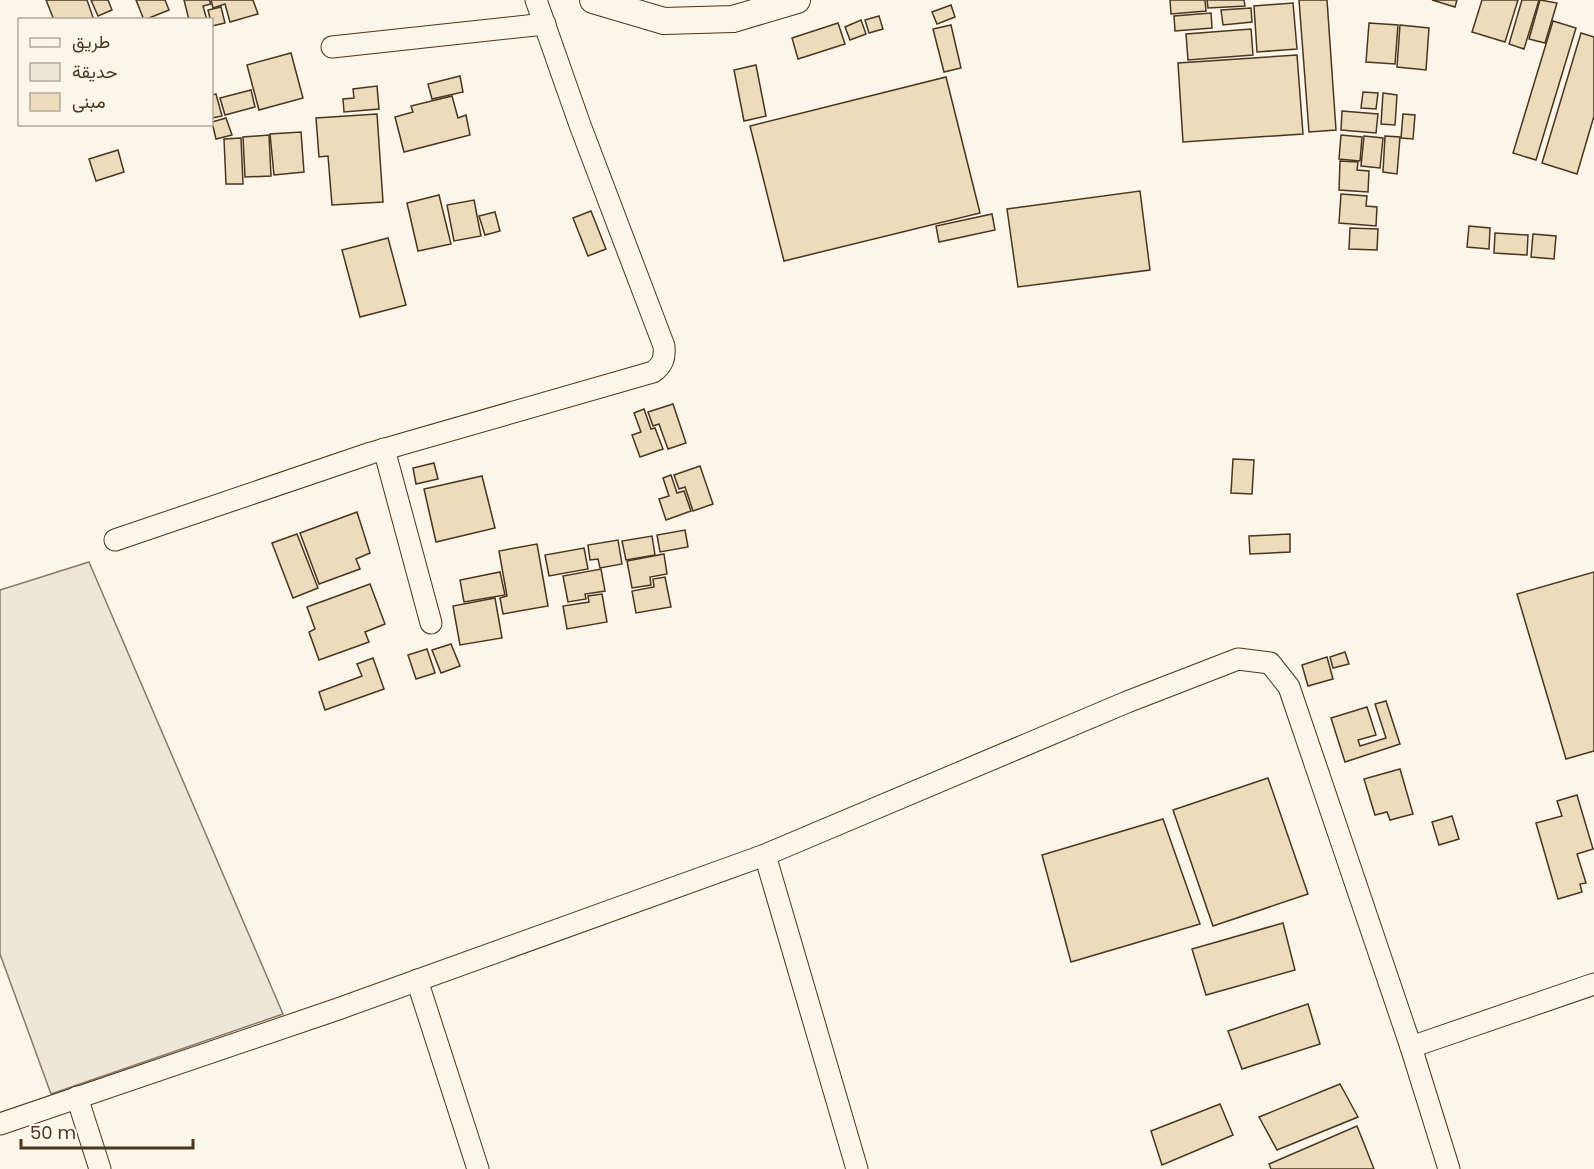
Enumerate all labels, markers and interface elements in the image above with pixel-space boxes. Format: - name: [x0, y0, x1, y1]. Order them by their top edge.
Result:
- legend: [18, 18, 213, 126]
- text: طريق: [72, 29, 110, 54]
- text: حديقة: [72, 59, 118, 84]
- text: مبنى: [72, 89, 106, 114]
- scale bar: [21, 1112, 194, 1150]
- text: 50 m: [30, 1120, 76, 1145]

